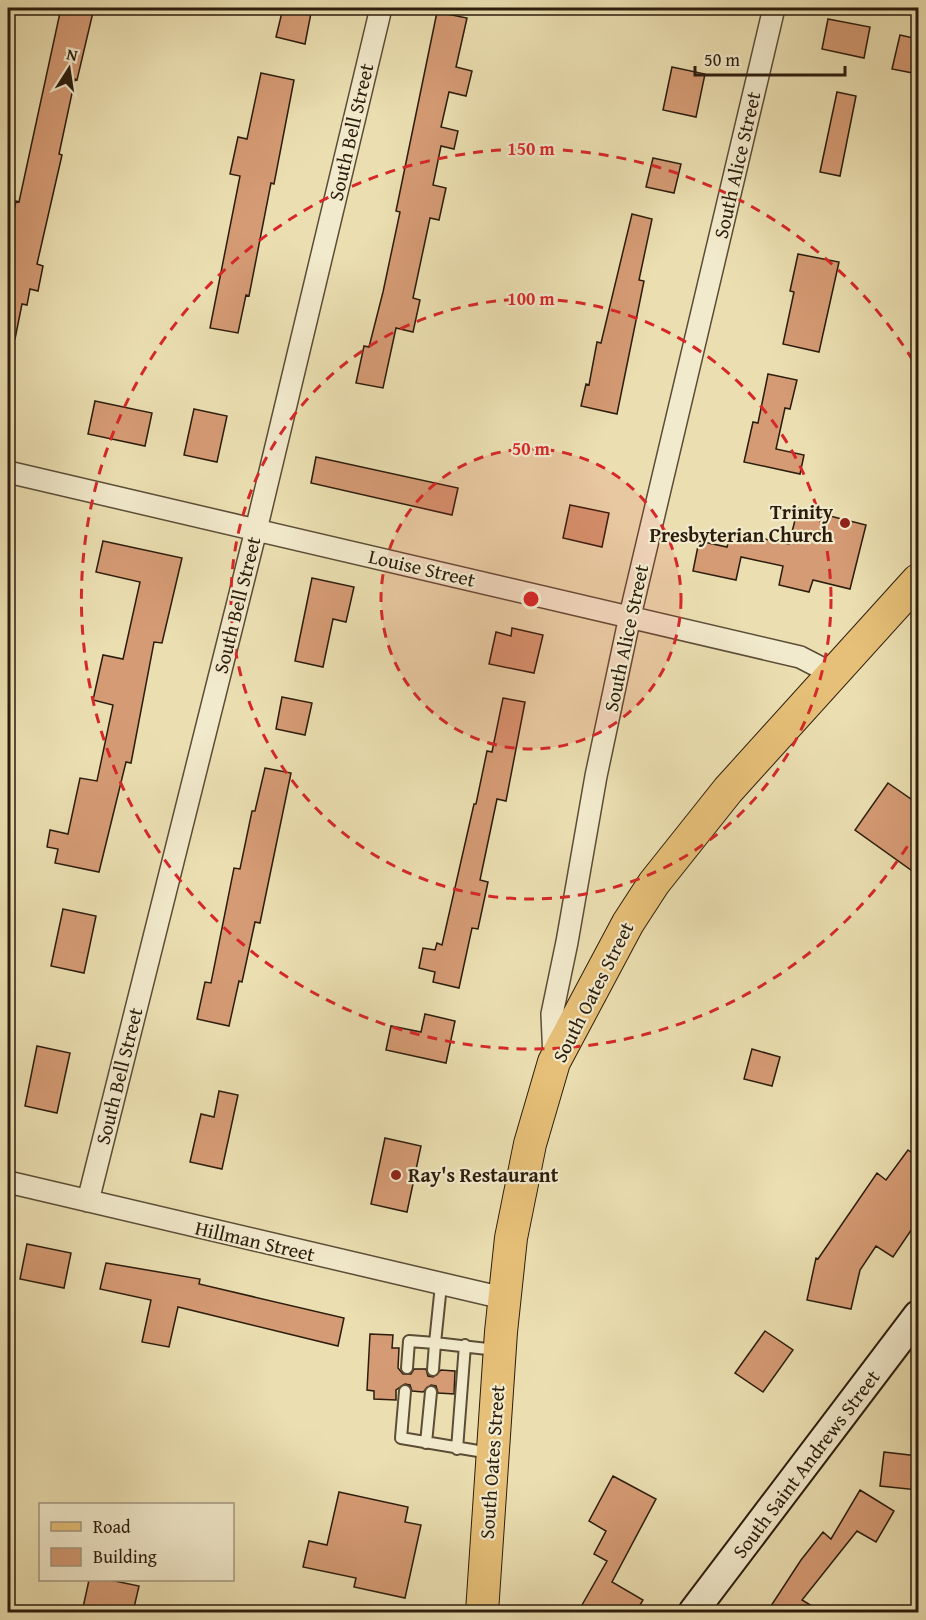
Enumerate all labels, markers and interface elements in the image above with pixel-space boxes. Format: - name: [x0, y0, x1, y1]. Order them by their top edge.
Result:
- north arrow: [39, 39, 99, 99]
- scale bar: [695, 39, 845, 77]
- text: N: [64, 41, 80, 67]
- text: 50 m: [704, 46, 740, 73]
- street label: South Bell Street: [321, 60, 380, 204]
- street label: South Alice Street: [706, 88, 768, 241]
- text: 150 m: [507, 135, 555, 162]
- text: 100 m: [507, 285, 555, 312]
- text: 50 m: [512, 435, 551, 462]
- place label: Trinity Presbyterian Church: [649, 497, 834, 549]
- marker: Trinity Presbyterian Church: [838, 516, 852, 530]
- street label: South Bell Street: [205, 533, 268, 677]
- street label: Louise Street: [366, 541, 478, 594]
- street label: South Alice Street: [596, 561, 655, 714]
- centre of rings: [521, 589, 541, 609]
- street label: South Oates Street: [545, 916, 641, 1067]
- street label: South Bell Street: [87, 1004, 150, 1148]
- place label: Ray's Restaurant: [408, 1160, 559, 1189]
- marker: Ray's Restaurant: [389, 1168, 403, 1182]
- street label: Hillman Street: [192, 1213, 318, 1268]
- street label: South Saint Andrews Street: [725, 1363, 886, 1564]
- street label: South Oates Street: [472, 1384, 511, 1540]
- legend: [39, 1503, 234, 1581]
- text: Road: [93, 1513, 131, 1540]
- text: Building: [93, 1543, 157, 1570]

